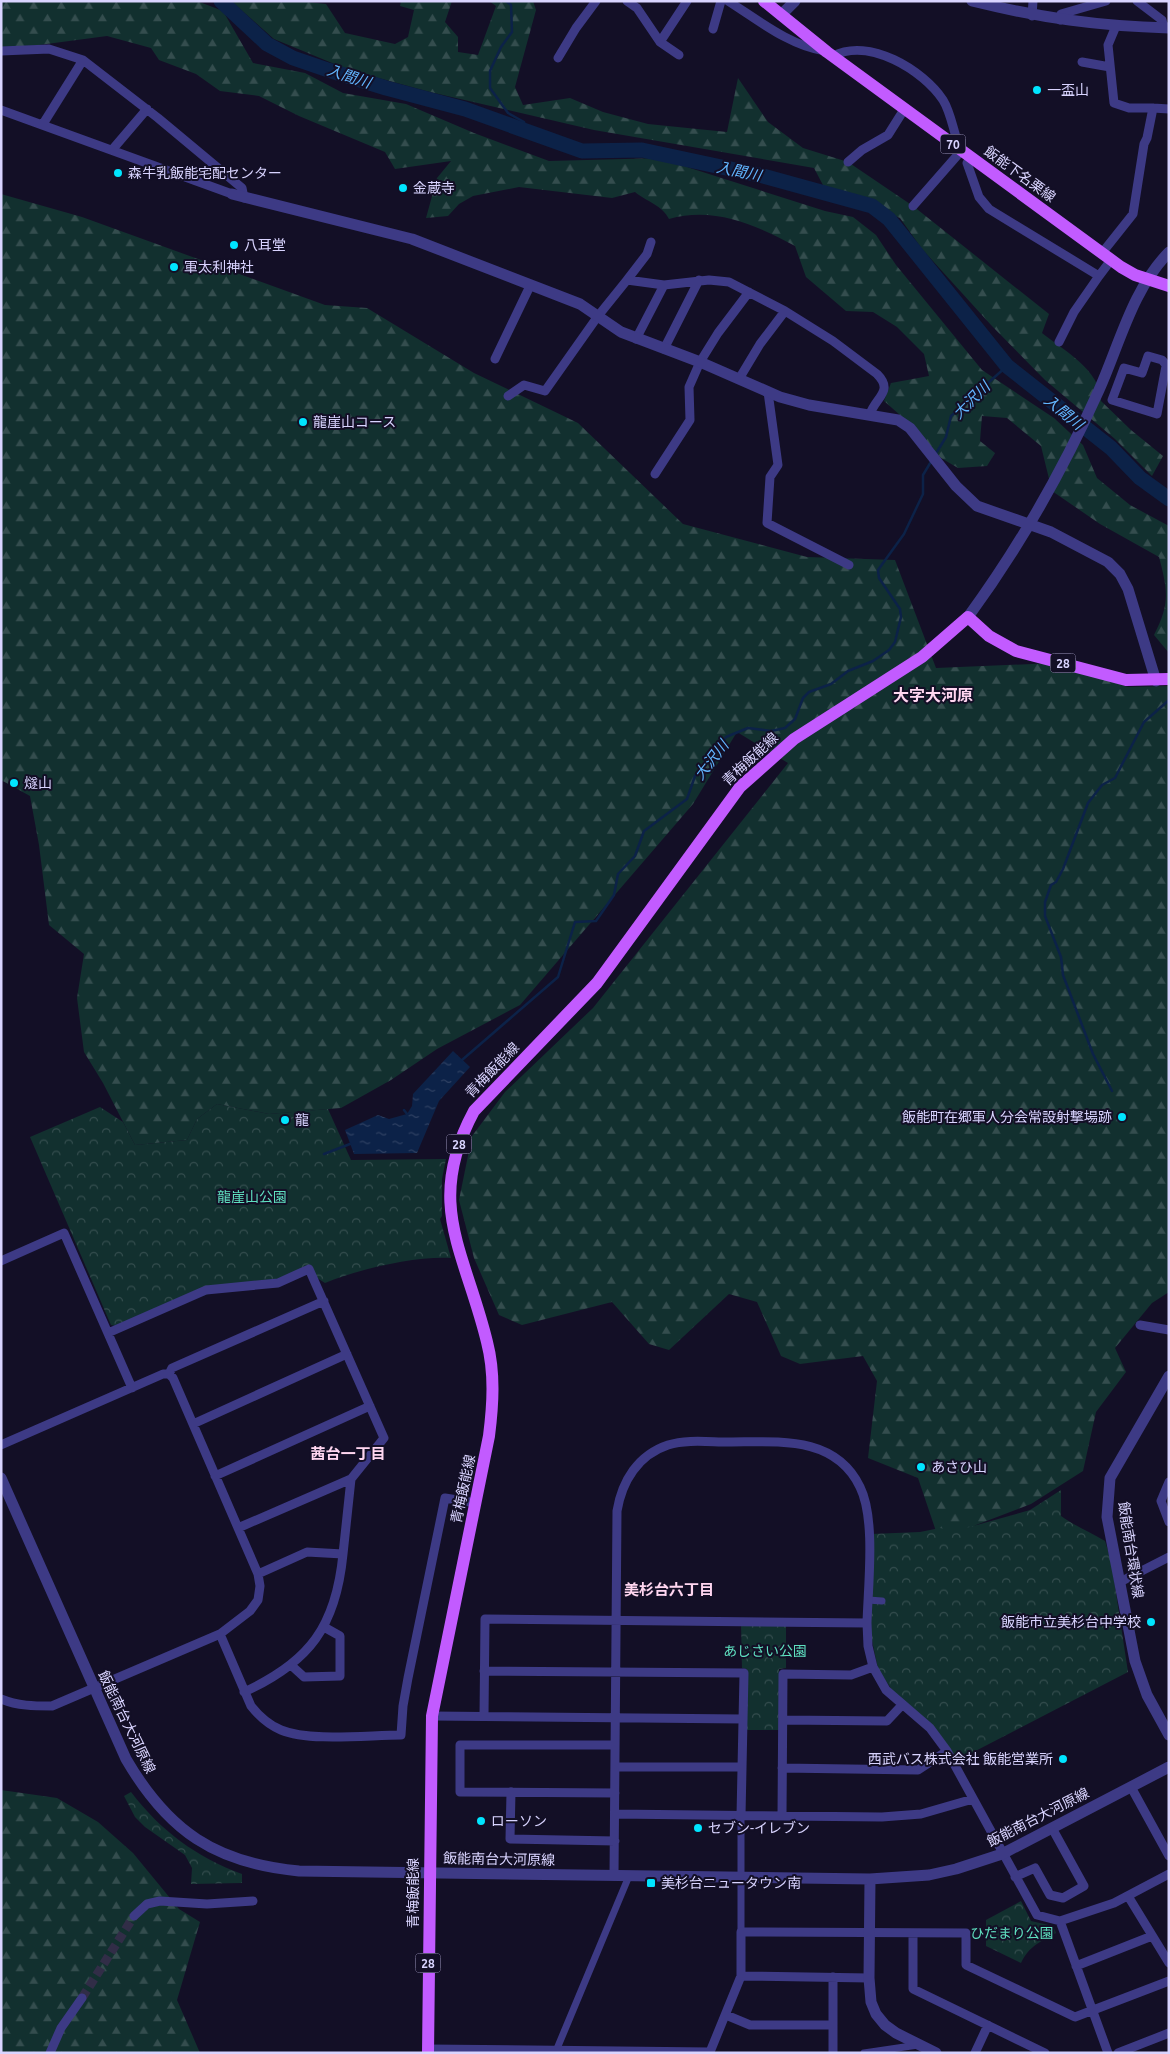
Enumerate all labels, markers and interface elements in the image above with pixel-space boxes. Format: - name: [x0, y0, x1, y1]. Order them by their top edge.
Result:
- water label: 入間川: [325, 61, 375, 92]
- place label: 一盃山: [1047, 82, 1089, 98]
- marker: 一盃山: [1031, 84, 1043, 96]
- road number: 70: [940, 134, 966, 154]
- street label: 飯能下名栗線: [981, 143, 1059, 205]
- water label: 入間川: [715, 158, 765, 184]
- place label: 森牛乳飯能宅配センター: [128, 165, 282, 181]
- marker: 森牛乳飯能宅配センター: [112, 167, 124, 179]
- place label: 金蔵寺: [413, 180, 455, 196]
- marker: 金蔵寺: [397, 182, 409, 194]
- place label: 八耳堂: [244, 237, 286, 253]
- marker: 八耳堂: [228, 239, 240, 251]
- place label: 軍太利神社: [184, 259, 254, 275]
- marker: 軍太利神社: [168, 261, 180, 273]
- water label: 大沢川: [949, 377, 994, 422]
- water label: 入間川: [1041, 391, 1088, 434]
- place label: 龍崖山コース: [313, 414, 396, 430]
- marker: 龍崖山コース: [297, 416, 309, 428]
- road number: 28: [1050, 654, 1076, 672]
- district label: 大字大河原: [893, 686, 973, 704]
- street label: 青梅飯能線: [719, 729, 781, 789]
- water label: 大沢川: [690, 735, 733, 783]
- place label: 燧山: [24, 775, 52, 791]
- marker: 燧山: [8, 777, 20, 789]
- street label: 青梅飯能線: [462, 1039, 522, 1101]
- place label: 飯能町在郷軍人分会常設射撃場跡: [902, 1109, 1112, 1125]
- marker: 飯能町在郷軍人分会常設射撃場跡: [1116, 1111, 1128, 1123]
- place label: 龍: [295, 1112, 309, 1128]
- marker: 龍: [279, 1114, 291, 1126]
- road number: 28: [446, 1134, 472, 1154]
- park label: 龍崖山公園: [217, 1189, 287, 1205]
- district label: 茜台一丁目: [310, 1445, 386, 1462]
- street label: 青梅飯能線: [448, 1453, 478, 1525]
- place label: あさひ山: [931, 1459, 987, 1475]
- marker: あさひ山: [915, 1461, 927, 1473]
- street label: 飯能南台環状線: [1115, 1500, 1147, 1600]
- district label: 美杉台六丁目: [624, 1581, 714, 1598]
- place label: 飯能市立美杉台中学校: [1001, 1614, 1141, 1630]
- marker: 飯能市立美杉台中学校: [1145, 1616, 1157, 1628]
- park label: あじさい公園: [723, 1643, 807, 1659]
- street label: 飯能南台大河原線: [95, 1668, 159, 1776]
- place label: 西武バス株式会社 飯能営業所: [868, 1751, 1053, 1767]
- marker: 西武バス株式会社 飯能営業所: [1057, 1753, 1069, 1765]
- street label: 飯能南台大河原線: [984, 1784, 1092, 1850]
- place label: ローソン: [491, 1813, 547, 1829]
- marker: ローソン: [475, 1815, 487, 1827]
- place label: セブン-イレブン: [708, 1820, 810, 1836]
- marker: セブン-イレブン: [692, 1822, 704, 1834]
- street label: 飯能南台大河原線: [443, 1850, 555, 1868]
- street label: 青梅飯能線: [405, 1858, 421, 1928]
- place label: 美杉台ニュータウン南: [661, 1875, 801, 1891]
- marker: 美杉台ニュータウン南: [645, 1877, 657, 1889]
- park label: ひだまり公園: [970, 1925, 1054, 1941]
- road number: 28: [416, 1954, 440, 1972]

